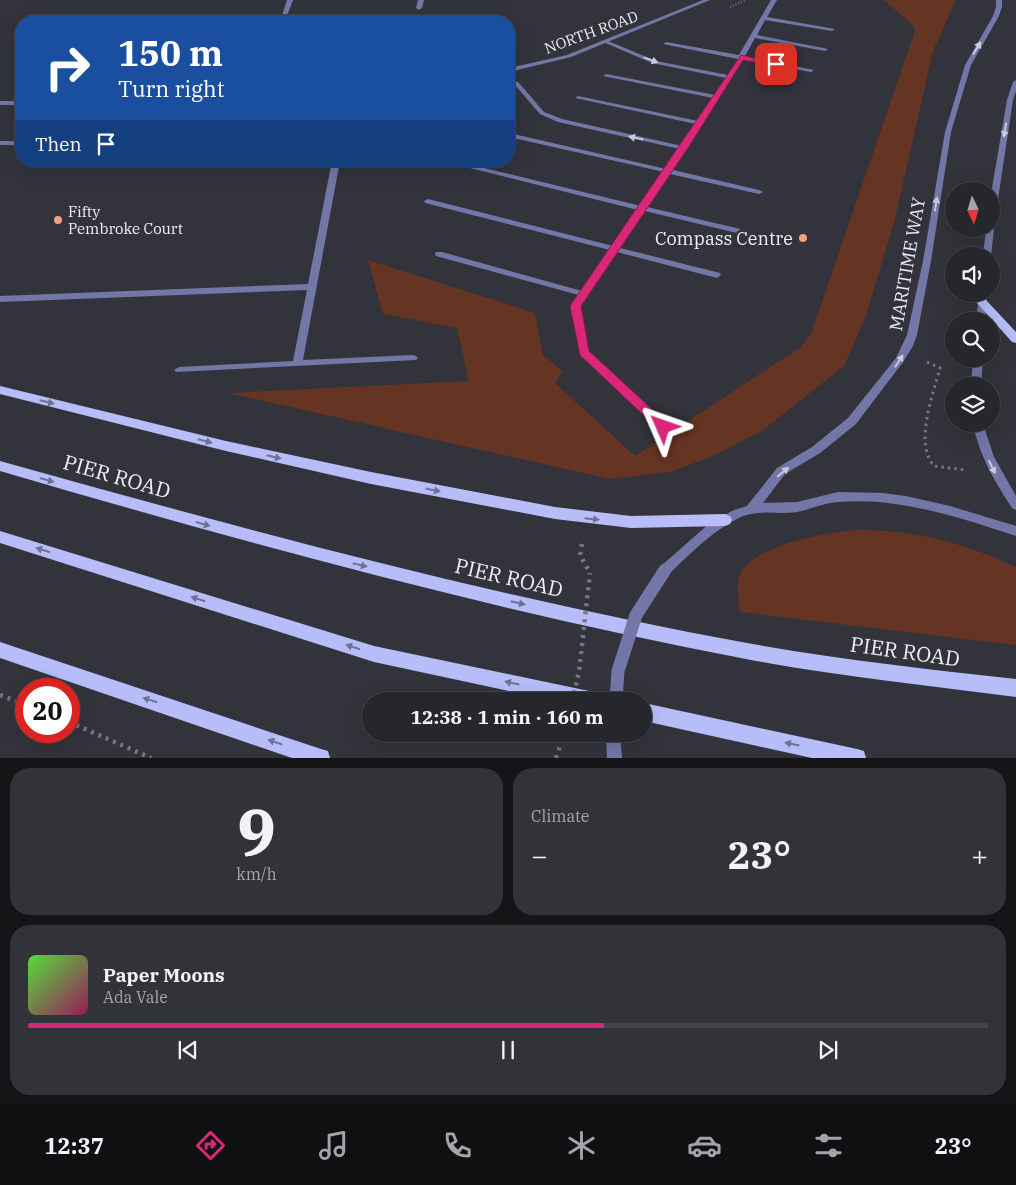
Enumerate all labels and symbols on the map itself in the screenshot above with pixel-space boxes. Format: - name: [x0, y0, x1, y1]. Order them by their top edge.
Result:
- street label: NORTH ROAD: [542, 6, 640, 58]
- one-way arrow: [973, 42, 982, 55]
- pin: [755, 43, 797, 85]
- one-way arrow: [644, 57, 659, 65]
- one-way arrow: [1000, 122, 1008, 138]
- one-way arrow: [628, 133, 644, 141]
- north arrow: [945, 182, 1000, 238]
- street label: MARITIME WAY: [884, 195, 930, 333]
- one-way arrow: [932, 196, 940, 212]
- place label: Fifty Pembroke Court: [68, 202, 183, 238]
- marker: Fifty Pembroke Court: [52, 214, 64, 226]
- place label: Compass Centre: [655, 227, 793, 250]
- marker: Compass Centre: [797, 232, 809, 244]
- one-way arrow: [894, 354, 904, 368]
- one-way arrow: [40, 398, 55, 406]
- position arrow: [636, 400, 688, 452]
- one-way arrow: [198, 437, 213, 445]
- street label: PIER ROAD: [60, 447, 174, 505]
- one-way arrow: [266, 453, 281, 461]
- one-way arrow: [987, 459, 996, 474]
- one-way arrow: [776, 466, 789, 477]
- one-way arrow: [39, 476, 54, 484]
- one-way arrow: [425, 486, 440, 494]
- one-way arrow: [585, 515, 601, 523]
- one-way arrow: [196, 520, 211, 528]
- one-way arrow: [36, 546, 51, 554]
- street label: PIER ROAD: [452, 551, 566, 603]
- one-way arrow: [353, 561, 368, 569]
- one-way arrow: [191, 594, 206, 602]
- one-way arrow: [511, 599, 526, 607]
- street label: PIER ROAD: [848, 629, 962, 673]
- one-way arrow: [346, 643, 361, 651]
- speed limit sign: 20: [15, 678, 80, 743]
- one-way arrow: [503, 679, 519, 687]
- one-way arrow: [142, 696, 157, 704]
- one-way arrow: [267, 738, 282, 746]
- one-way arrow: [784, 740, 800, 748]

